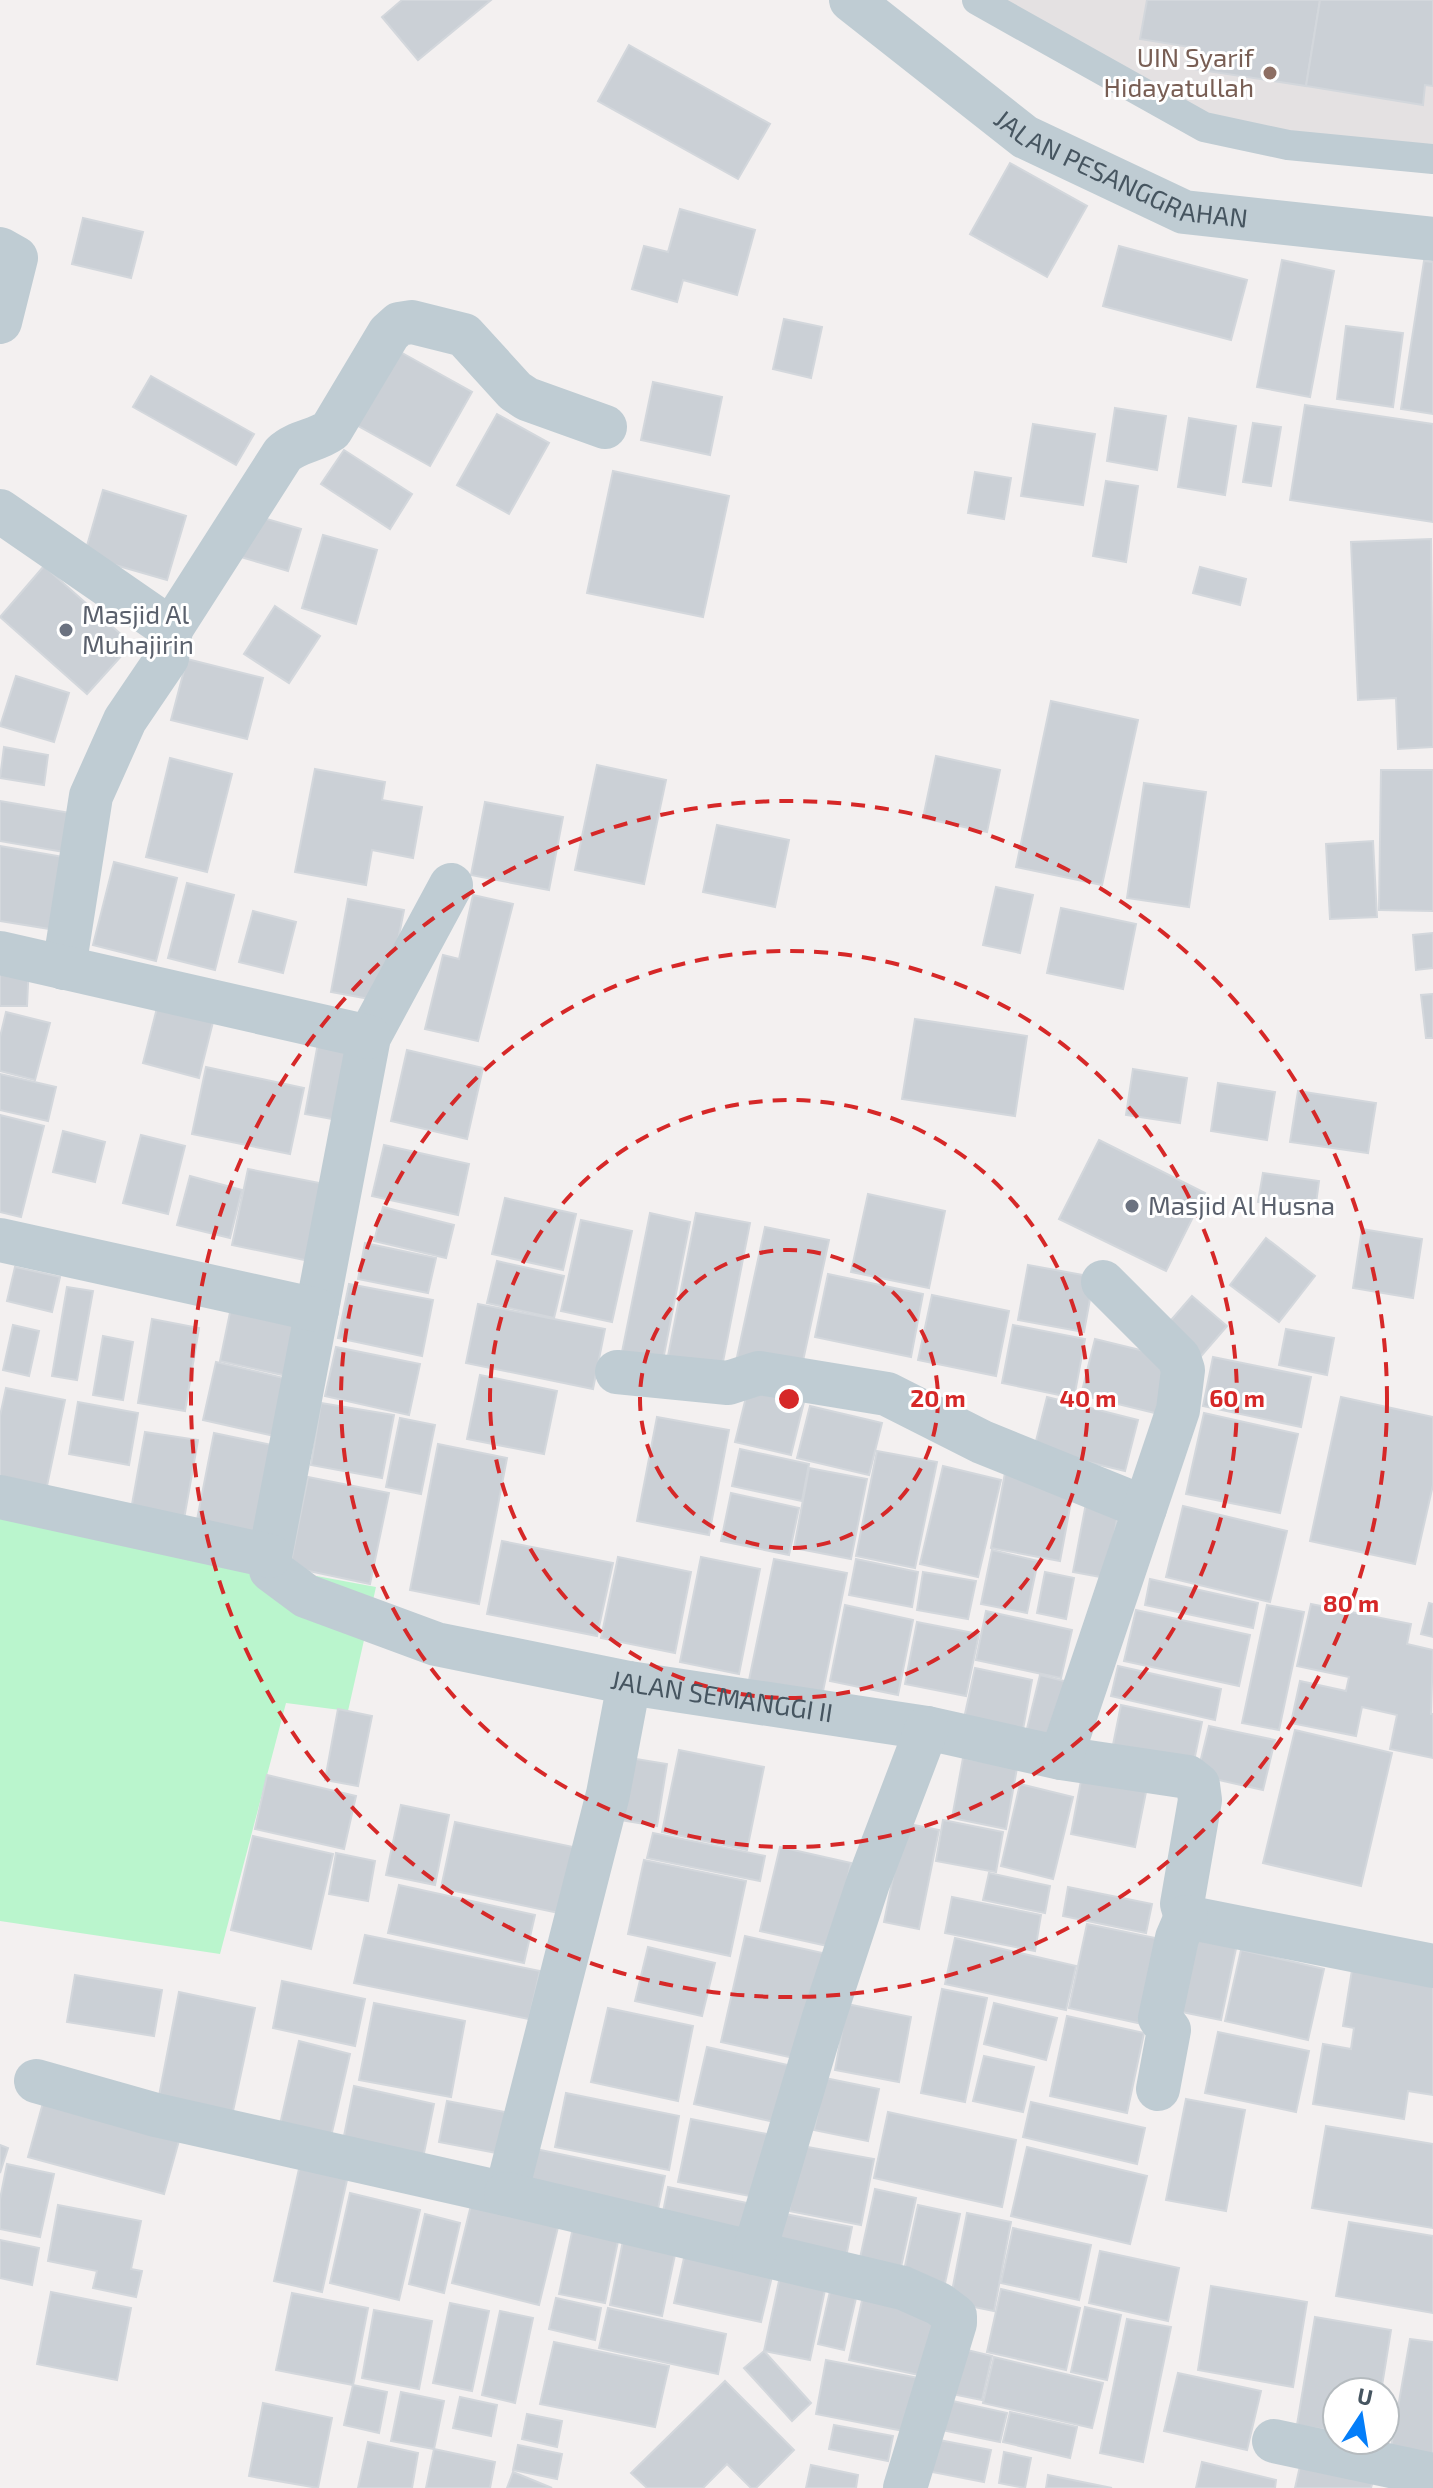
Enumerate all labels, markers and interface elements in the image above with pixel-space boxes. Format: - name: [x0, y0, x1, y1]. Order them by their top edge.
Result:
- place label: UIN Syarif Hidayatullah: [1104, 41, 1255, 102]
- marker: UIN Syarif Hidayatullah: [1261, 64, 1279, 82]
- street label: JALAN PESANGGRAHAN: [989, 102, 1250, 233]
- place label: Masjid Al Muhajirin: [82, 598, 194, 659]
- marker: Masjid Al Muhajirin: [57, 621, 75, 639]
- place label: Masjid Al Husna: [1148, 1189, 1335, 1220]
- marker: Masjid Al Husna: [1123, 1197, 1141, 1215]
- text: 20 m: [910, 1383, 966, 1412]
- text: 40 m: [1060, 1383, 1116, 1412]
- text: 60 m: [1209, 1383, 1265, 1412]
- centre of rings: [775, 1385, 803, 1413]
- text: 80 m: [1323, 1588, 1379, 1617]
- street label: JALAN SEMANGGI II: [608, 1663, 835, 1728]
- north arrow: [1321, 2376, 1401, 2456]
- text: U: [1355, 2381, 1375, 2410]

